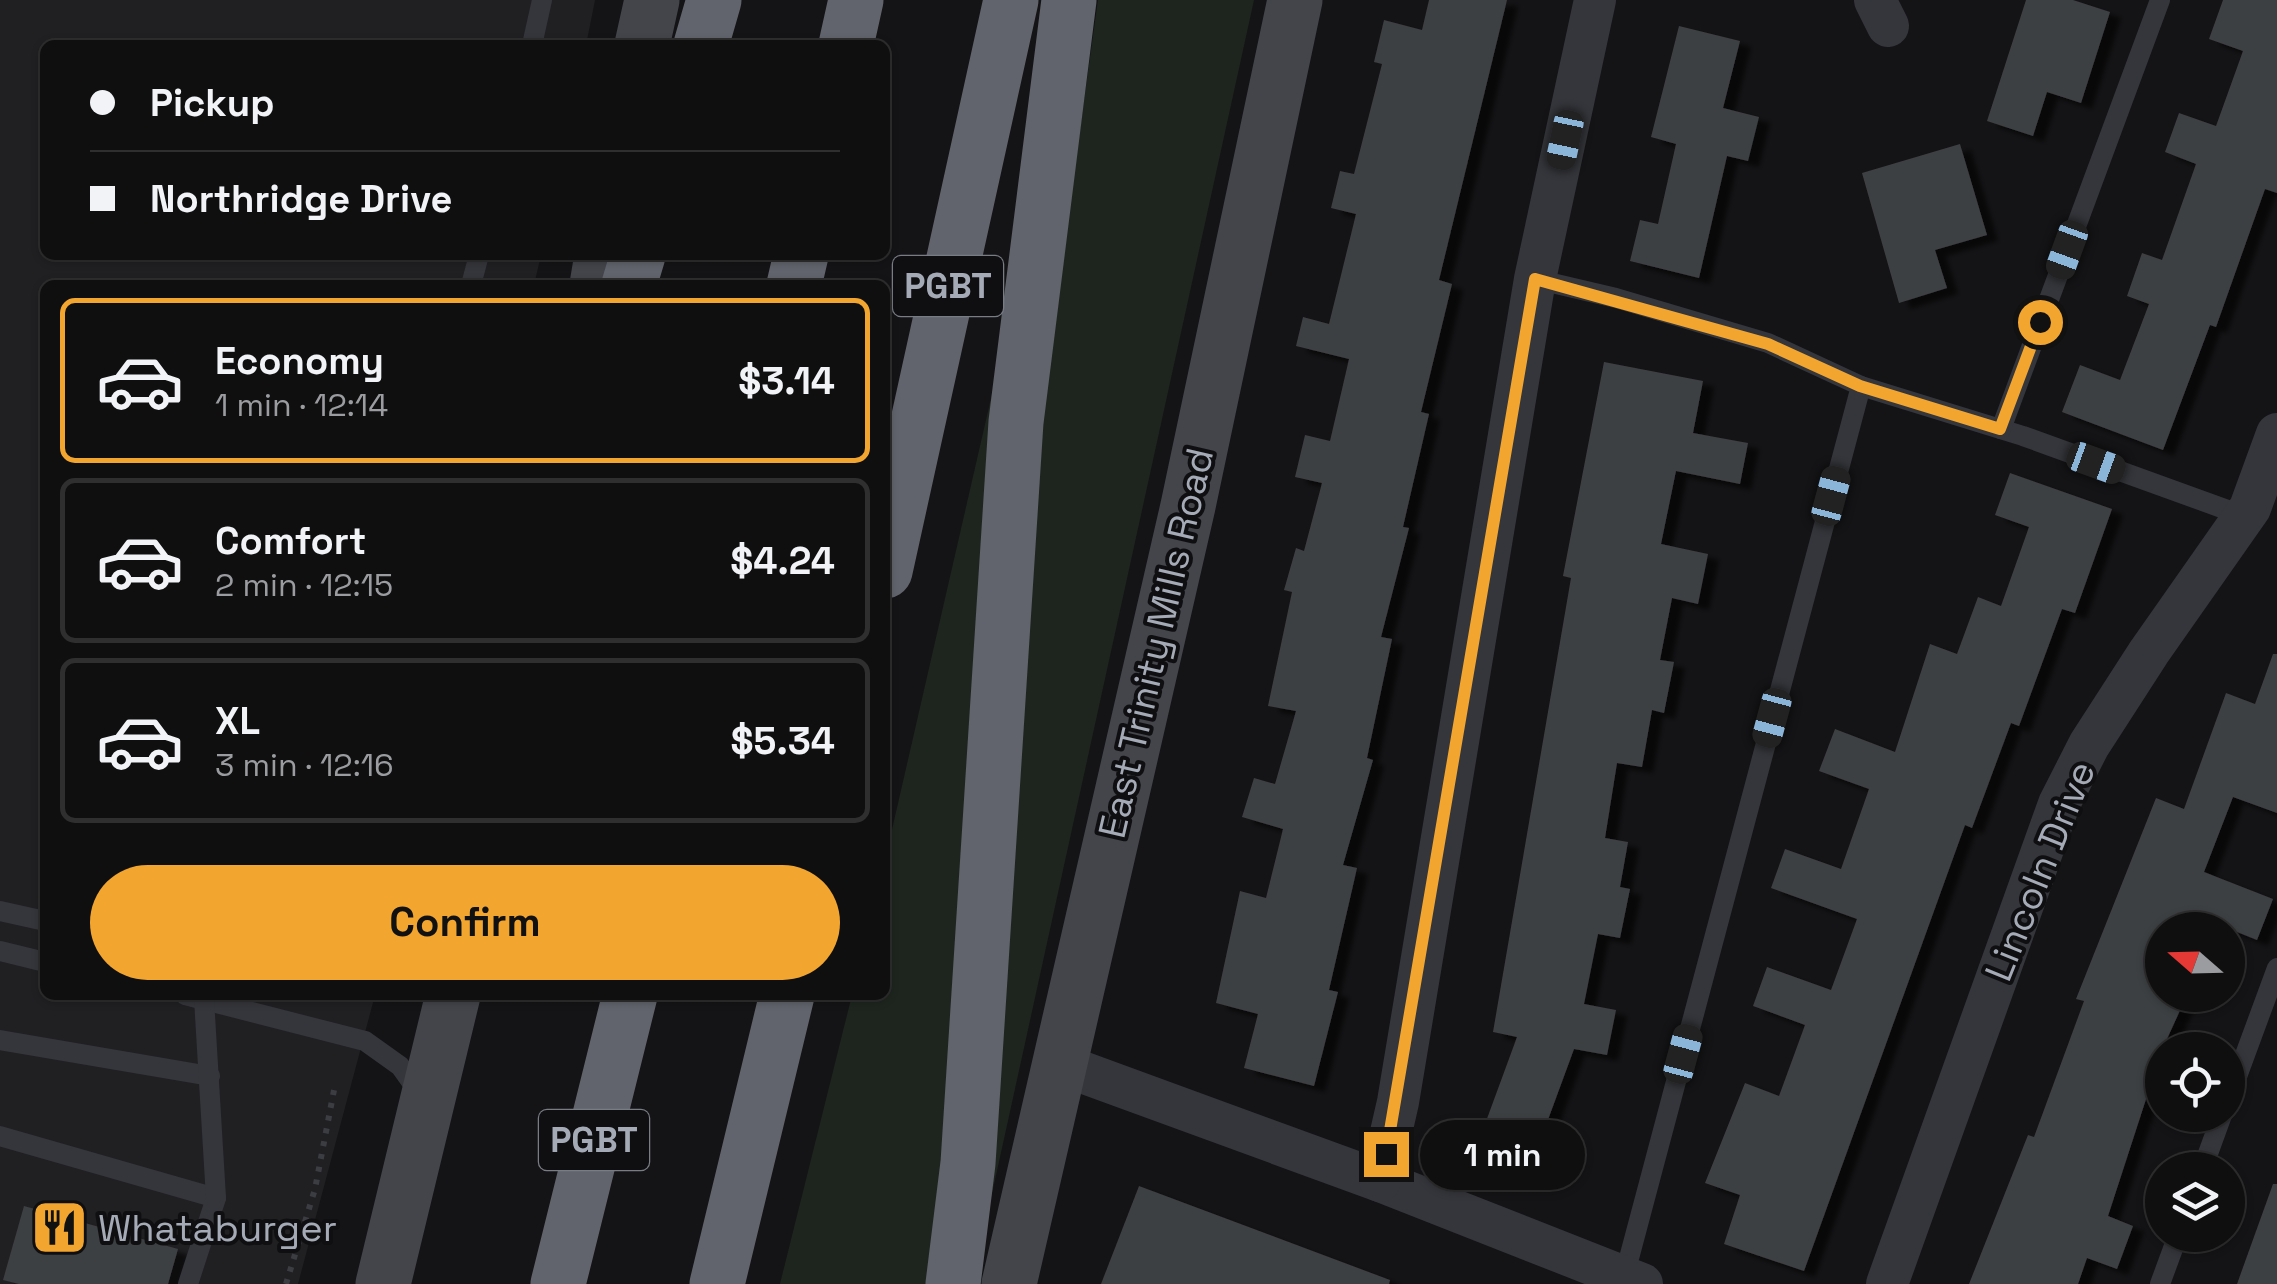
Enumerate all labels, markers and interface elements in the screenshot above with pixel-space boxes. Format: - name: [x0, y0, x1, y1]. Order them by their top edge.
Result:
- text: Pickup: [150, 79, 274, 127]
- car: [1544, 108, 1586, 172]
- text: Northridge Drive: [150, 175, 452, 223]
- car: [2043, 217, 2091, 283]
- road number: PGBT: [893, 256, 1003, 316]
- route start: [2018, 300, 2063, 345]
- icon: car: [95, 336, 185, 426]
- text: Economy: [215, 337, 384, 385]
- text: $3.14: [738, 357, 835, 405]
- text: 1 min · 12:14: [215, 385, 388, 425]
- car: [2063, 439, 2129, 487]
- street label: East Trinity Mills Road: [1088, 443, 1224, 843]
- car: [1809, 463, 1853, 529]
- icon: car: [95, 516, 185, 606]
- text: Comfort: [215, 517, 366, 565]
- text: $4.24: [730, 537, 835, 585]
- text: 2 min · 12:15: [215, 565, 393, 605]
- car: [1750, 685, 1794, 751]
- icon: car: [95, 696, 185, 786]
- text: XL: [215, 697, 260, 745]
- text: $5.34: [731, 717, 835, 765]
- text: 3 min · 12:16: [215, 745, 394, 785]
- street label: Lincoln Drive: [1974, 754, 2106, 988]
- button: Confirm: [90, 865, 840, 980]
- north arrow: [2145, 912, 2245, 1012]
- map controls: [2145, 912, 2245, 1252]
- car: [1661, 1021, 1705, 1087]
- button: locate: [2145, 1032, 2245, 1132]
- road number: PGBT: [539, 1110, 649, 1170]
- callout: 1 min: [1421, 1119, 1586, 1189]
- route end: [1364, 1132, 1409, 1177]
- text: 1 min: [1463, 1135, 1542, 1175]
- button: layers: [2145, 1152, 2245, 1252]
- restaurant icon: Whataburger: [29, 1198, 89, 1258]
- place label: Whataburger: [98, 1204, 337, 1252]

